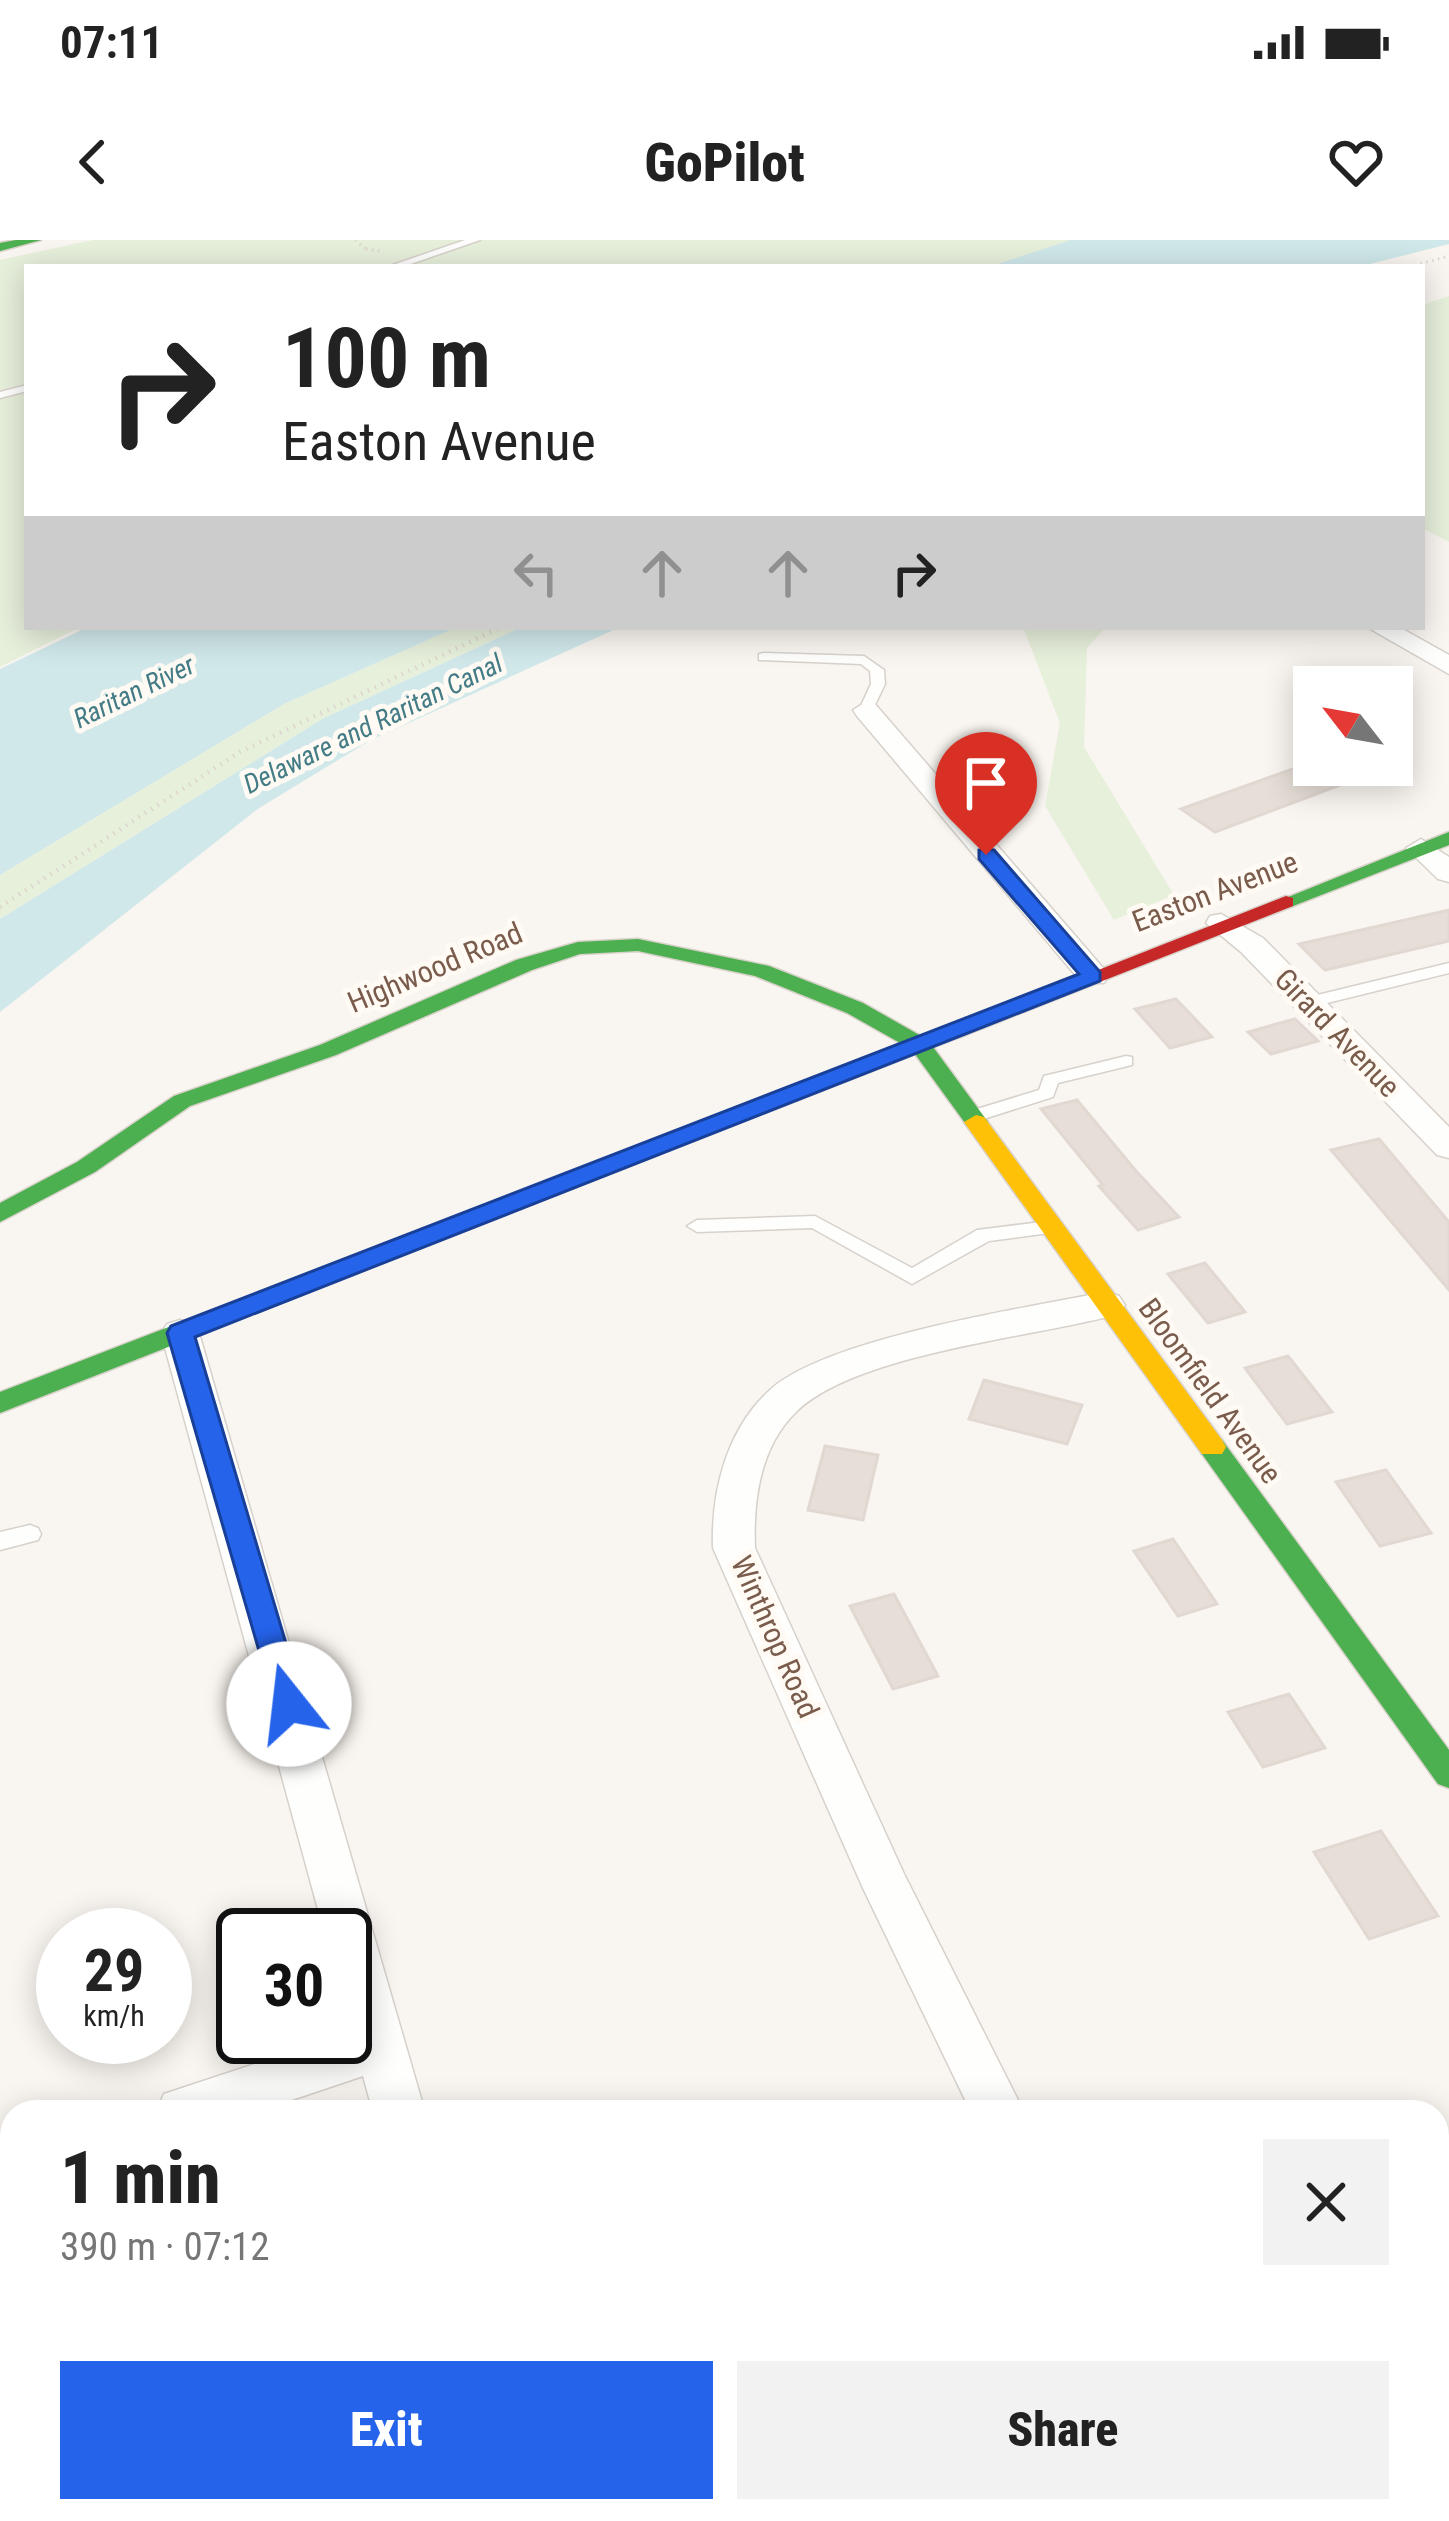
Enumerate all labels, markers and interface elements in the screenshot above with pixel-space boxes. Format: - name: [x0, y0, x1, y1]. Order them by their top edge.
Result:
- text: 07:11: [60, 16, 163, 69]
- icon: back: [60, 129, 126, 195]
- icon: heart: [1323, 129, 1389, 195]
- text: GoPilot: [644, 131, 805, 194]
- text: 100 m: [282, 309, 491, 408]
- icon: right: [84, 312, 240, 468]
- text: Easton Avenue: [282, 410, 596, 473]
- icon: left: [503, 540, 569, 606]
- icon: ahead: [629, 540, 695, 606]
- icon: ahead: [755, 540, 821, 606]
- icon: right: [881, 540, 947, 606]
- water label: Delaware and Raritan Canal: [238, 647, 509, 801]
- water label: Raritan River: [68, 649, 201, 735]
- north arrow: [1293, 666, 1413, 786]
- map controls: [1293, 666, 1413, 786]
- pin: [935, 732, 1037, 855]
- icon: arrive: [953, 750, 1019, 816]
- street label: Easton Avenue: [1127, 844, 1302, 939]
- street label: Highwood Road: [342, 915, 527, 1020]
- street label: Girard Avenue: [1268, 961, 1407, 1104]
- street label: Bloomfield Avenue: [1132, 1292, 1289, 1490]
- street label: Winthrop Road: [724, 1550, 827, 1723]
- position arrow: [226, 1641, 352, 1767]
- speed limit sign: 30: [216, 1908, 372, 2064]
- text: 29: [84, 1935, 144, 2006]
- text: km/h: [83, 1998, 145, 2033]
- text: 1 min: [60, 2136, 221, 2221]
- button: close: [1263, 2139, 1389, 2265]
- text: 390 m · 07:12: [60, 2224, 270, 2270]
- button: Exit: [60, 2361, 713, 2499]
- button: Share: [737, 2361, 1389, 2499]

